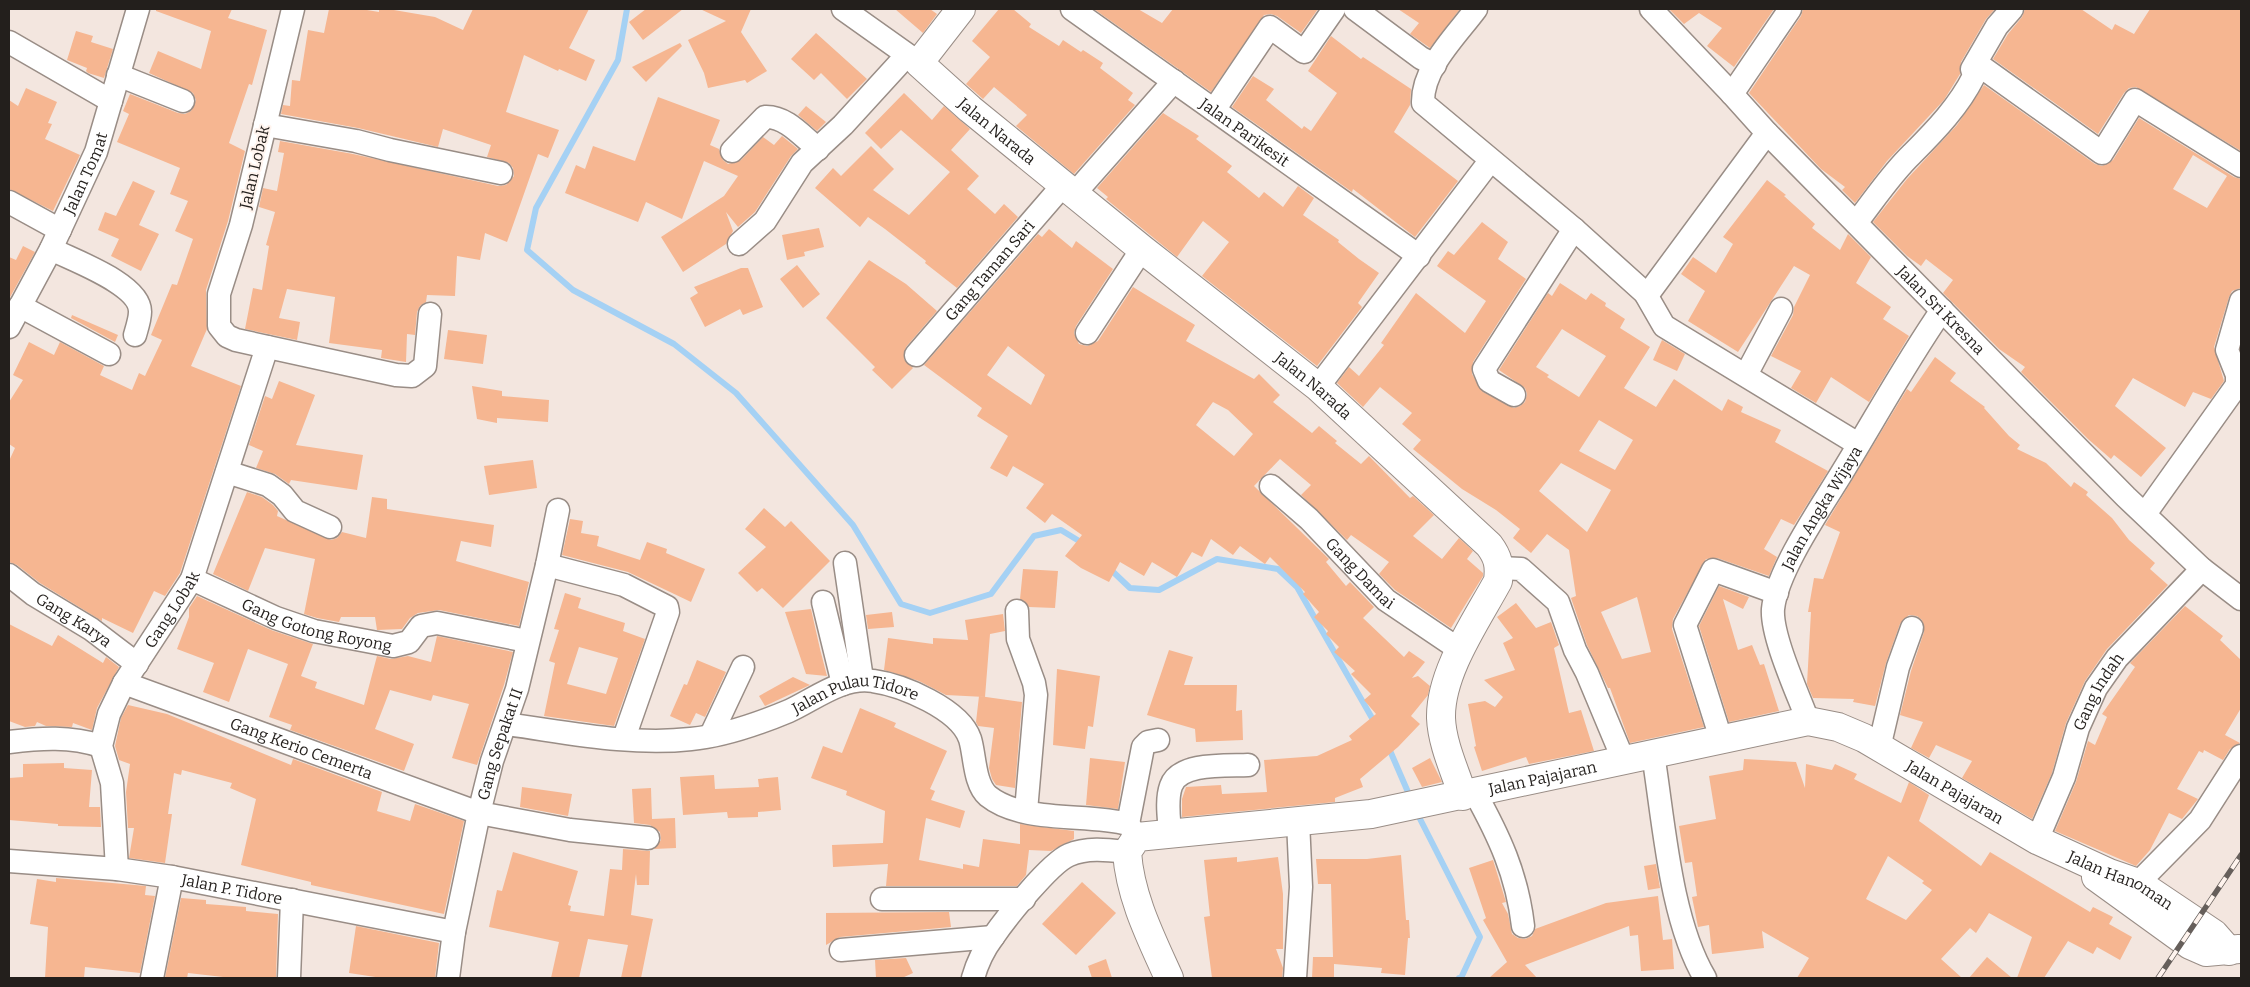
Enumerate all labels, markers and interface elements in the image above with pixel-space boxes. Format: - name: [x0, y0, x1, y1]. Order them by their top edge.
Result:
- street label: Jalan Narada: [953, 93, 1040, 169]
- street label: Jalan Parikesit: [1195, 93, 1293, 171]
- street label: Jalan Lobak: [235, 124, 273, 212]
- street label: Jalan Tomat: [59, 130, 111, 218]
- street label: Gang Taman Sari: [941, 216, 1039, 325]
- street label: Jalan Sri Kresna: [1892, 261, 1989, 359]
- street label: Jalan Narada: [1270, 347, 1356, 424]
- street label: Jalan Angka Wijaya: [1777, 442, 1866, 574]
- street label: Gang Damai: [1322, 534, 1398, 613]
- street label: Gang Lobak: [141, 569, 204, 652]
- street label: Gang Karya: [32, 589, 116, 652]
- street label: Gang Gotong Royong: [238, 594, 394, 656]
- street label: Gang Indah: [2069, 649, 2128, 734]
- street label: Jalan Pulau Tidore: [788, 671, 922, 718]
- street label: Gang Sepakat II: [474, 685, 527, 802]
- street label: Gang Kerio Cemerta: [227, 714, 375, 783]
- street label: Jalan Pajajaran: [1902, 756, 2007, 828]
- street label: Jalan Pajajaran: [1486, 757, 1598, 799]
- street label: Jalan Hanoman: [2064, 846, 2177, 914]
- street label: Jalan P. Tidore: [179, 870, 284, 908]

